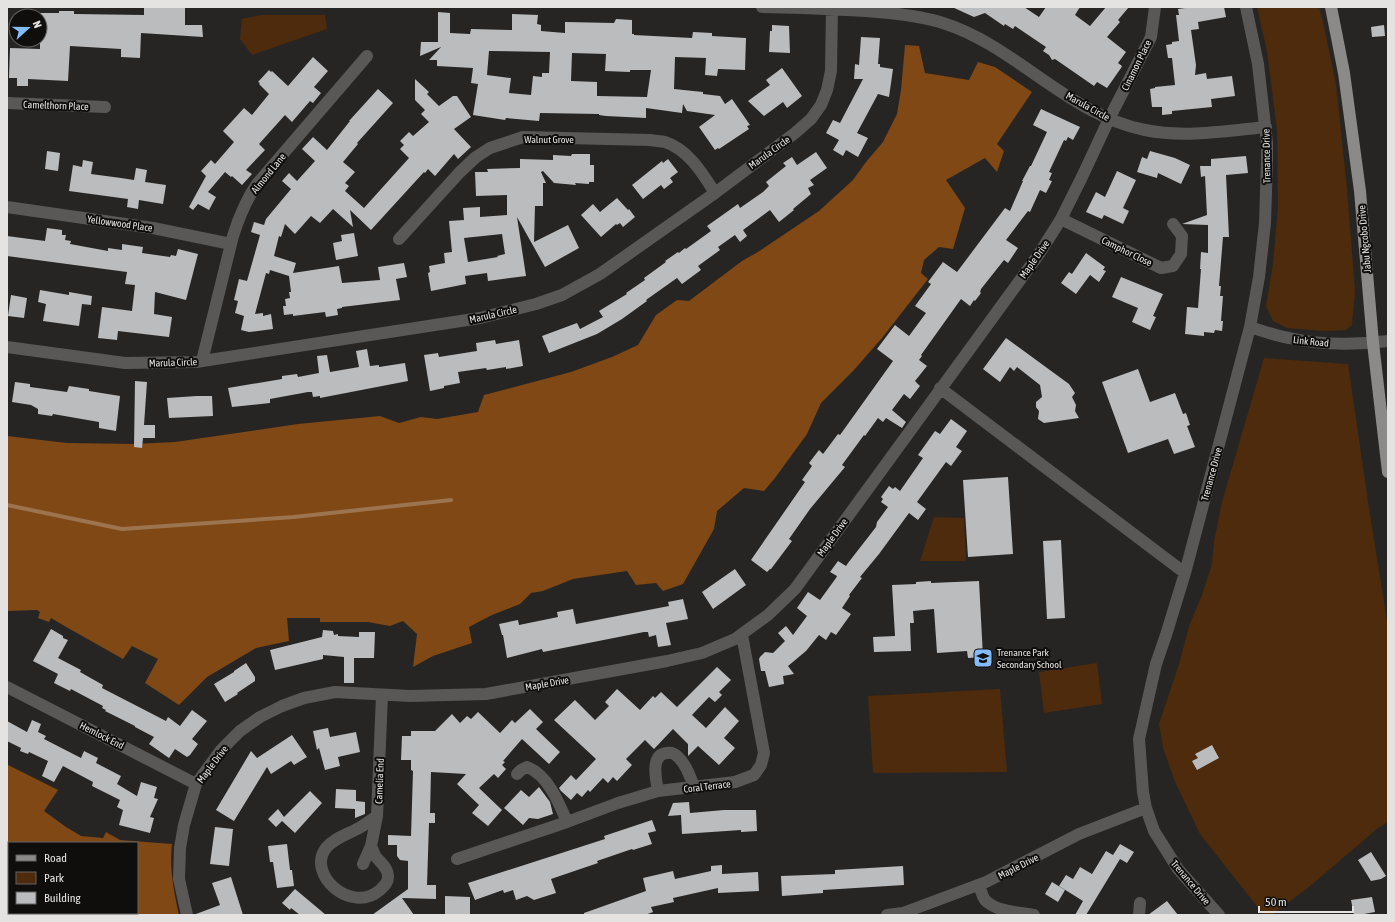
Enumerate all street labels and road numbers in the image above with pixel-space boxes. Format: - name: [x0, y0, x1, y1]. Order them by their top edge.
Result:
- street label: Cinamon Place: [1119, 38, 1154, 92]
- street label: Marula Circle: [1064, 90, 1112, 123]
- street label: Camelthorn Place: [23, 99, 89, 112]
- street label: Trenance Drive: [1261, 128, 1272, 183]
- street label: Marula Circle: [747, 133, 792, 171]
- street label: Walnut Grove: [524, 134, 574, 145]
- street label: Almond Lane: [249, 151, 288, 196]
- street label: Jabu Ngcobo Drive: [1356, 204, 1373, 273]
- street label: Yellowwood Place: [86, 213, 154, 234]
- street label: Camphor Close: [1100, 234, 1154, 269]
- street label: Maple Drive: [1017, 238, 1052, 280]
- street label: Marula Circle: [468, 304, 518, 325]
- street label: Link Road: [1293, 334, 1330, 349]
- street label: Marula Circle: [149, 356, 198, 369]
- street label: Trenance Drive: [1199, 446, 1224, 502]
- street label: Maple Drive: [815, 516, 850, 558]
- street label: Maple Drive: [524, 674, 570, 693]
- street label: Hemlock End: [78, 720, 126, 751]
- street label: Maple Drive: [195, 743, 230, 785]
- street label: Camelia End: [373, 758, 386, 804]
- street label: Coral Terrace: [683, 778, 732, 795]
- street label: Maple Drive: [996, 851, 1041, 881]
- street label: Trenance Drive: [1169, 858, 1213, 907]

